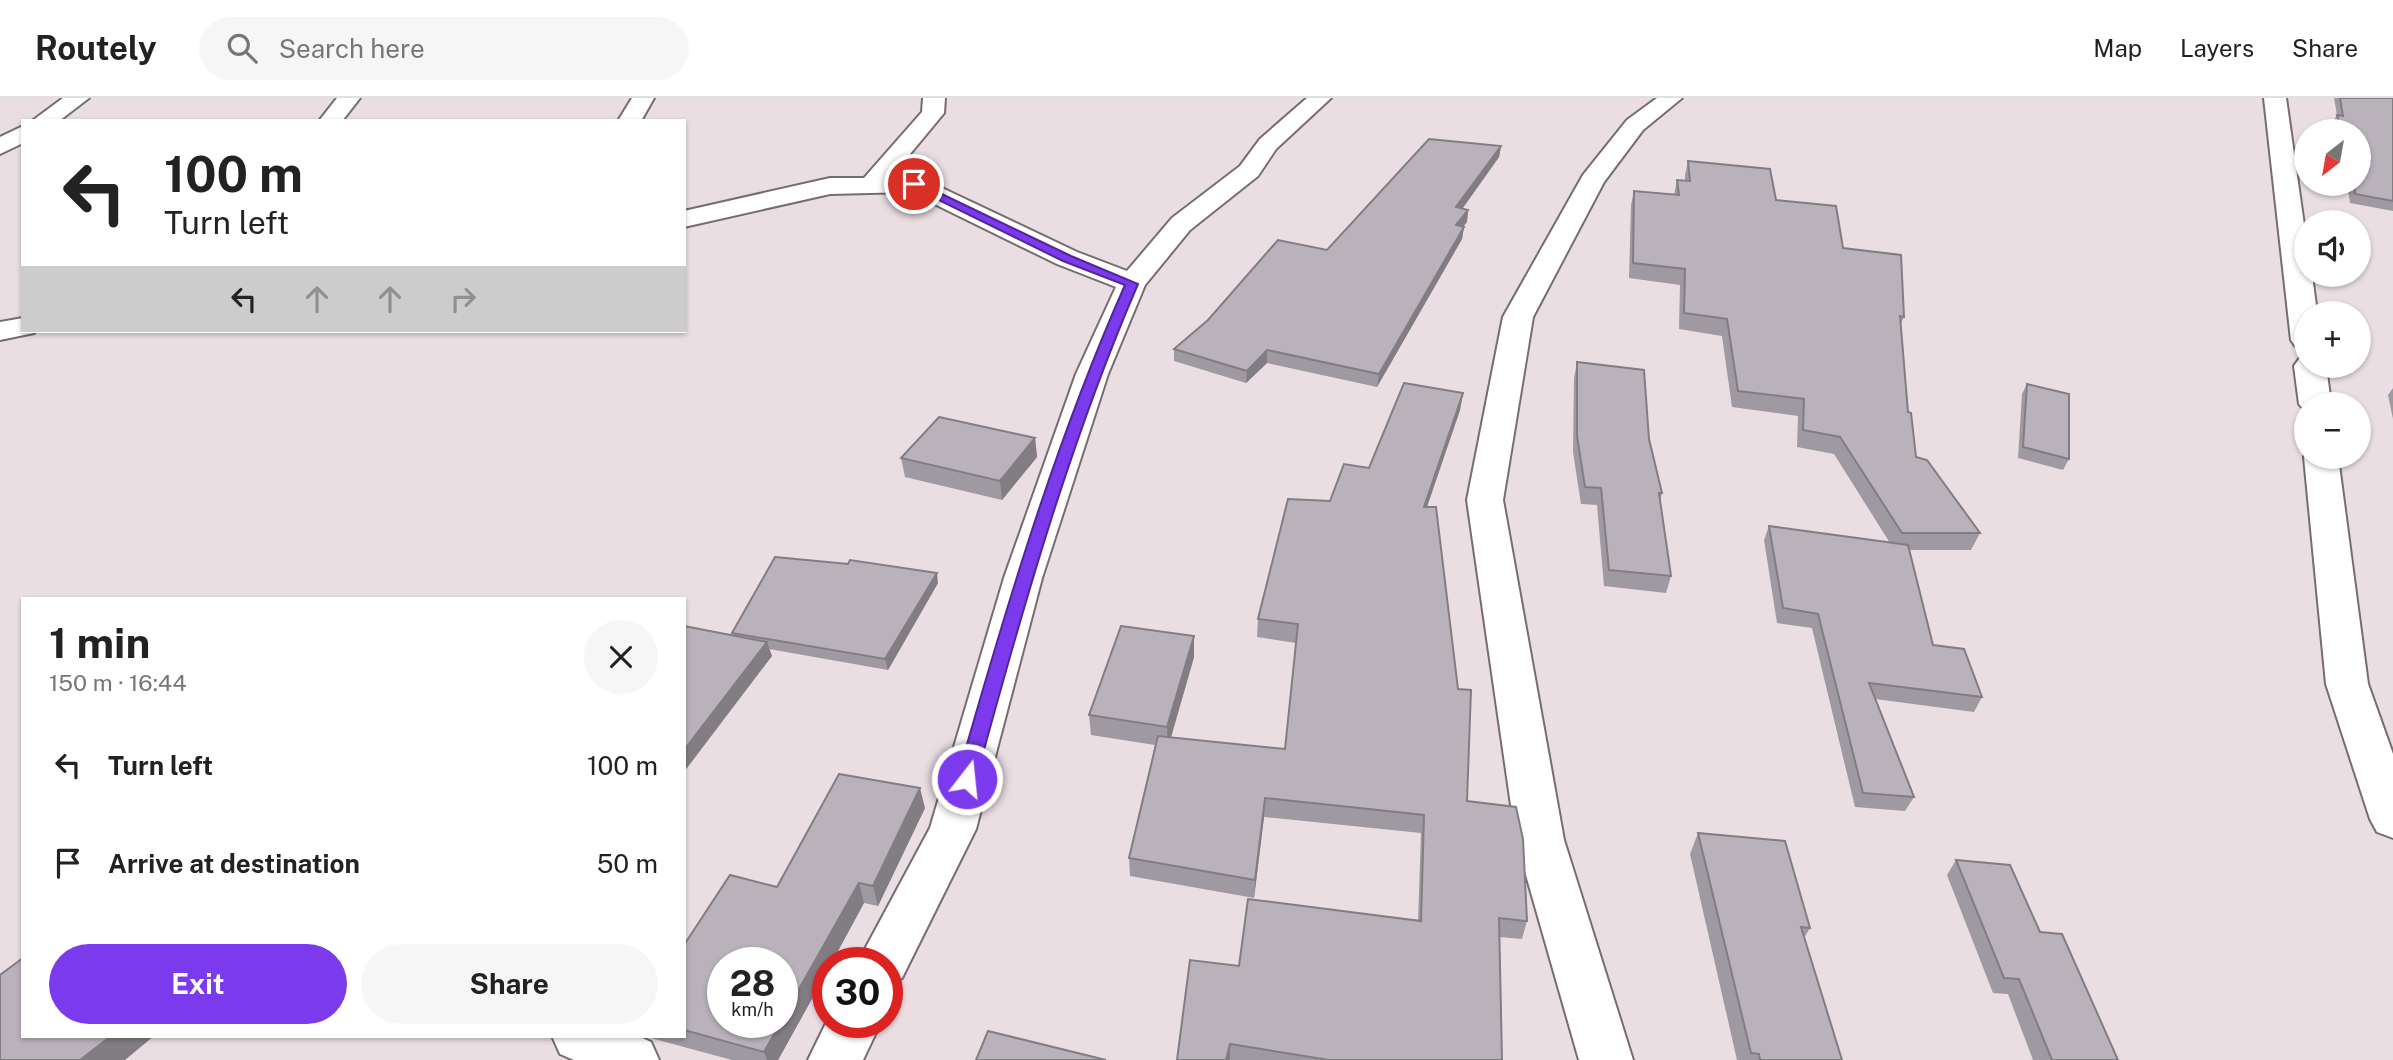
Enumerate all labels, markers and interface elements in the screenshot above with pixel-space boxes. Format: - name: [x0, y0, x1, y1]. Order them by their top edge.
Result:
- search box: [199, 17, 689, 80]
- text: Routely: [35, 29, 157, 67]
- icon: search: [223, 29, 261, 67]
- text: Search here: [279, 33, 425, 64]
- text: Map: [2093, 34, 2142, 62]
- text: Layers: [2180, 34, 2254, 62]
- text: Share: [2292, 34, 2358, 62]
- north arrow: [2294, 119, 2371, 196]
- map controls: [2294, 119, 2371, 469]
- text: 100 m: [164, 145, 303, 203]
- icon: left: [49, 147, 140, 238]
- pin: [884, 154, 944, 214]
- icon: arrive: [895, 165, 933, 203]
- text: Turn left: [164, 204, 289, 241]
- button: sound: [2294, 210, 2371, 287]
- icon: left: [225, 280, 263, 318]
- icon: ahead: [298, 280, 336, 318]
- icon: ahead: [371, 280, 409, 318]
- icon: right: [444, 280, 482, 318]
- button: +: [2294, 301, 2371, 378]
- button: −: [2294, 392, 2371, 469]
- text: 1 min: [49, 618, 150, 667]
- button: close: [584, 620, 658, 694]
- text: 150 m · 16:44: [49, 669, 187, 696]
- position arrow: [930, 742, 1004, 816]
- icon: left: [49, 746, 87, 784]
- text: Turn left: [108, 750, 213, 781]
- text: 100 m: [587, 750, 658, 781]
- icon: arrive: [49, 844, 87, 882]
- text: Arrive at destination: [108, 848, 360, 879]
- text: 50 m: [597, 848, 658, 879]
- button: Exit: [49, 944, 347, 1024]
- button: Share: [361, 944, 658, 1024]
- speed limit sign: 30: [812, 947, 903, 1038]
- text: 28: [730, 963, 775, 1004]
- text: km/h: [731, 999, 774, 1020]

